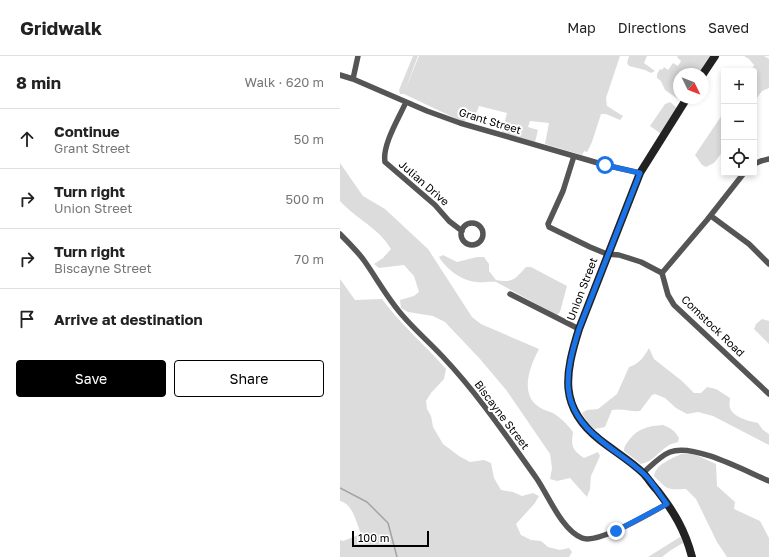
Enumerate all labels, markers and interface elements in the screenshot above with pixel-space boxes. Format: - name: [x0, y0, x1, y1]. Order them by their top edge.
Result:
- text: Gridwalk: [20, 16, 102, 39]
- text: Map: [567, 19, 596, 36]
- text: Directions: [618, 19, 686, 36]
- text: Saved: [708, 19, 749, 36]
- north arrow: [673, 68, 709, 104]
- map controls: [721, 68, 757, 176]
- button: +: [721, 68, 757, 104]
- text: 8 min: [16, 72, 61, 93]
- text: Walk · 620 m: [245, 74, 324, 90]
- button: −: [721, 104, 757, 140]
- street label: Grant Street: [457, 105, 523, 136]
- text: Continue: [54, 122, 120, 140]
- icon: ahead: [16, 128, 38, 150]
- text: 50 m: [294, 131, 324, 147]
- text: Grant Street: [54, 140, 130, 156]
- button: locate: [721, 140, 757, 176]
- route start: [596, 156, 614, 174]
- street label: Julian Drive: [397, 157, 452, 208]
- text: Turn right: [54, 182, 125, 200]
- icon: right: [16, 188, 38, 210]
- text: 500 m: [286, 191, 324, 207]
- text: Union Street: [54, 200, 133, 216]
- text: Turn right: [54, 242, 125, 260]
- icon: right: [16, 248, 38, 270]
- text: 70 m: [294, 251, 324, 267]
- street label: Union Street: [564, 255, 600, 322]
- text: Biscayne Street: [54, 260, 152, 276]
- street label: Comstock Road: [679, 292, 748, 359]
- icon: arrive: [16, 308, 38, 330]
- text: Arrive at destination: [54, 310, 203, 328]
- button: Save: [16, 360, 166, 397]
- button: Share: [174, 360, 324, 397]
- street label: Biscayne Street: [472, 378, 532, 452]
- route end: [607, 522, 625, 540]
- scale bar: [352, 529, 429, 548]
- text: 100 m: [358, 531, 389, 544]

